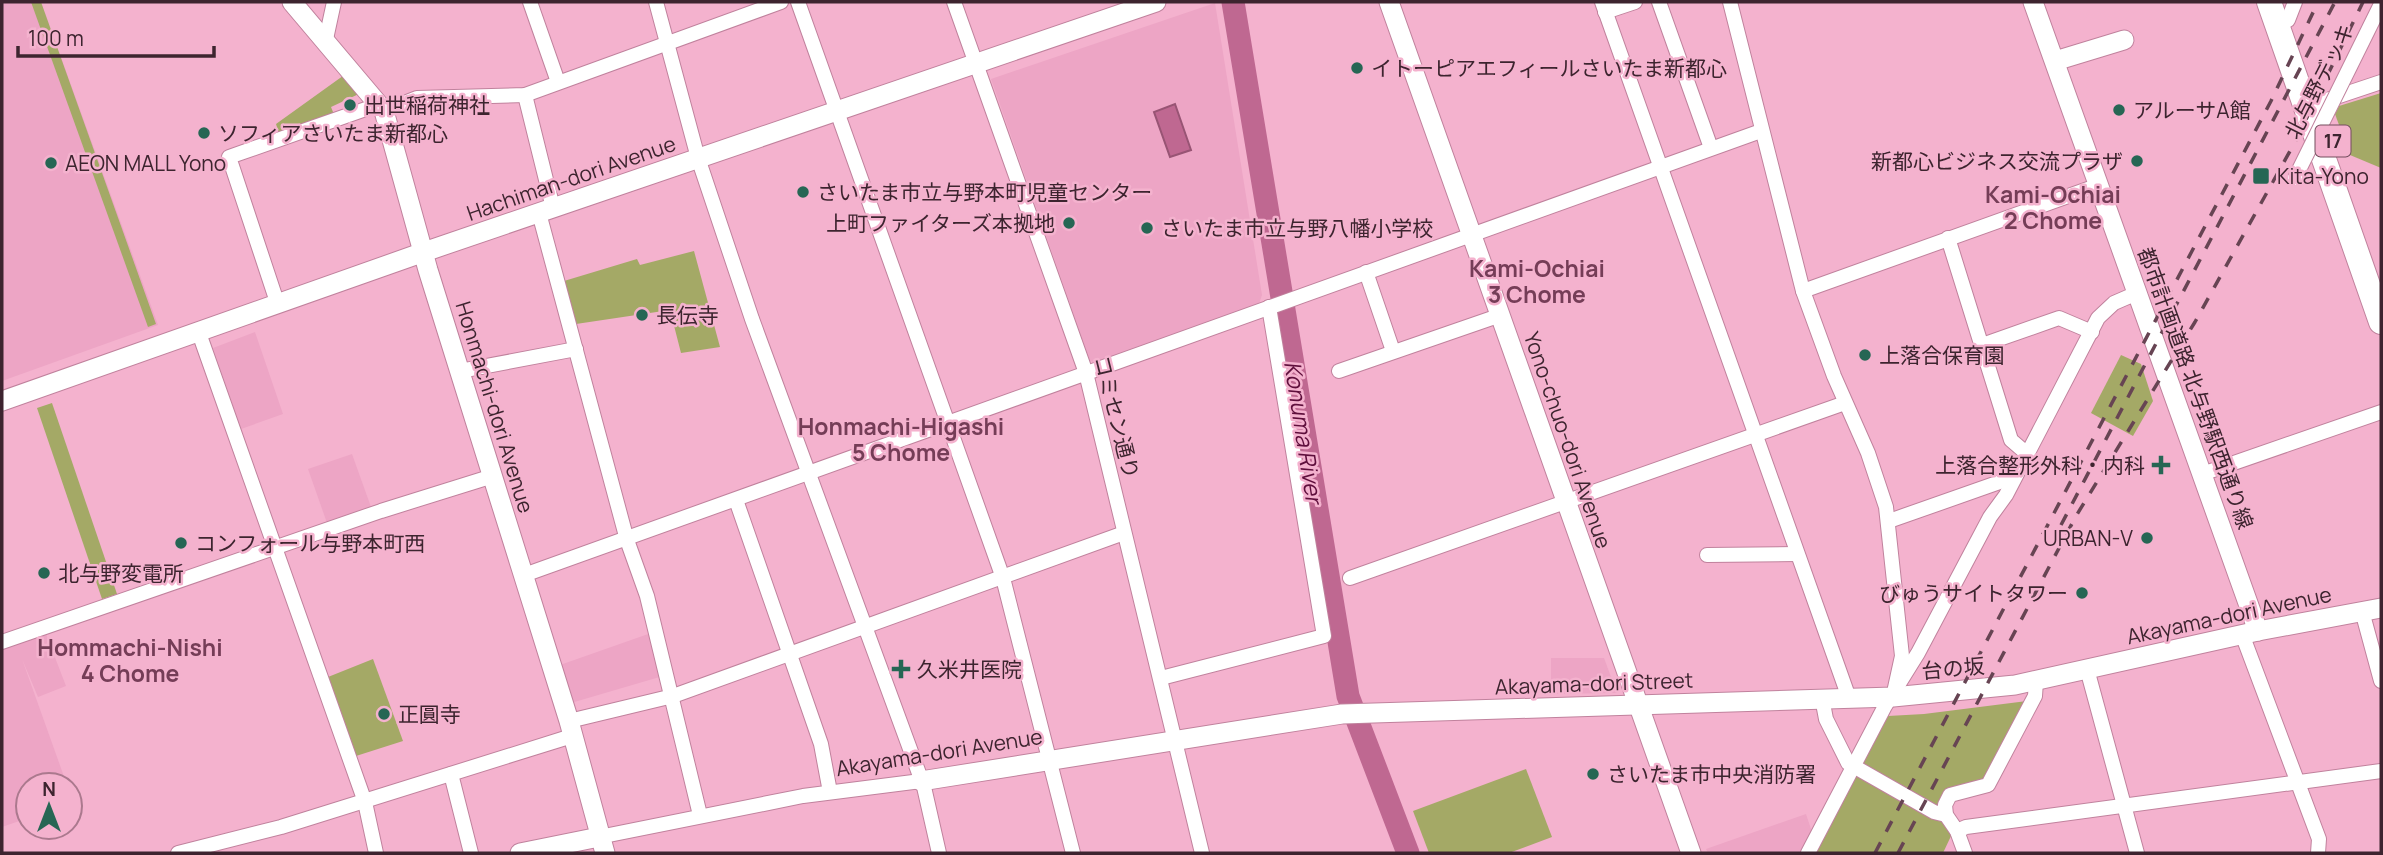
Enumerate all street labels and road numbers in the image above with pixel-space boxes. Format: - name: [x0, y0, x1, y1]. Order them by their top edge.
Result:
- street label: 北与野デッキ: [2278, 19, 2360, 143]
- road number: 17: [2316, 125, 2350, 156]
- street label: Hachiman-dori Avenue: [463, 129, 679, 227]
- street label: 都市計画道路 北与野駅西通り線: [2132, 243, 2260, 533]
- street label: Honmachi-dori Avenue: [449, 298, 541, 516]
- street label: Yono-chuo-dori Avenue: [1518, 328, 1618, 552]
- street label: コミセン通り: [1088, 352, 1146, 482]
- street label: Akayama-dori Avenue: [2124, 580, 2334, 650]
- street label: 台の坂: [1920, 651, 1986, 685]
- street label: Akayama-dori Street: [1494, 666, 1694, 700]
- street label: Akayama-dori Avenue: [834, 722, 1044, 782]

